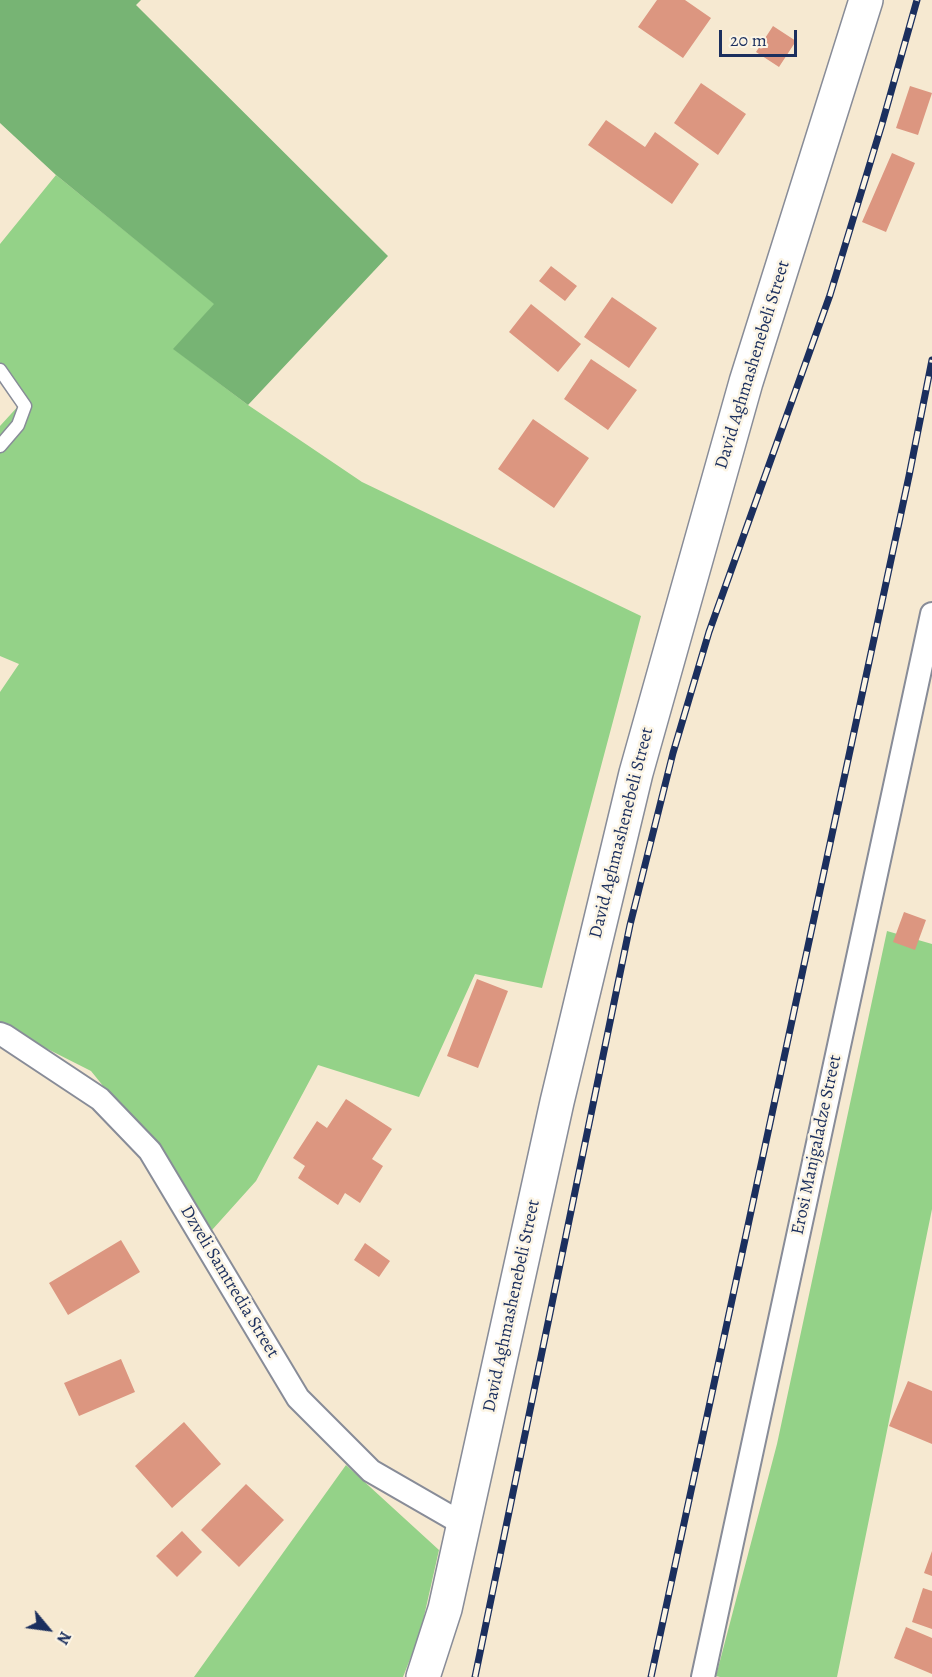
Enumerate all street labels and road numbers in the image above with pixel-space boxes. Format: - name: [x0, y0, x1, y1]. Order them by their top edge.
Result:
- street label: David Aghmashenebeli Street: [711, 258, 795, 472]
- street label: David Aghmashenebeli Street: [585, 725, 659, 941]
- street label: Erosi Manjgaladze Street: [787, 1053, 847, 1237]
- street label: David Aghmashenebeli Street: [479, 1198, 545, 1414]
- street label: Dzveli Samtredia Street: [175, 1202, 283, 1362]

